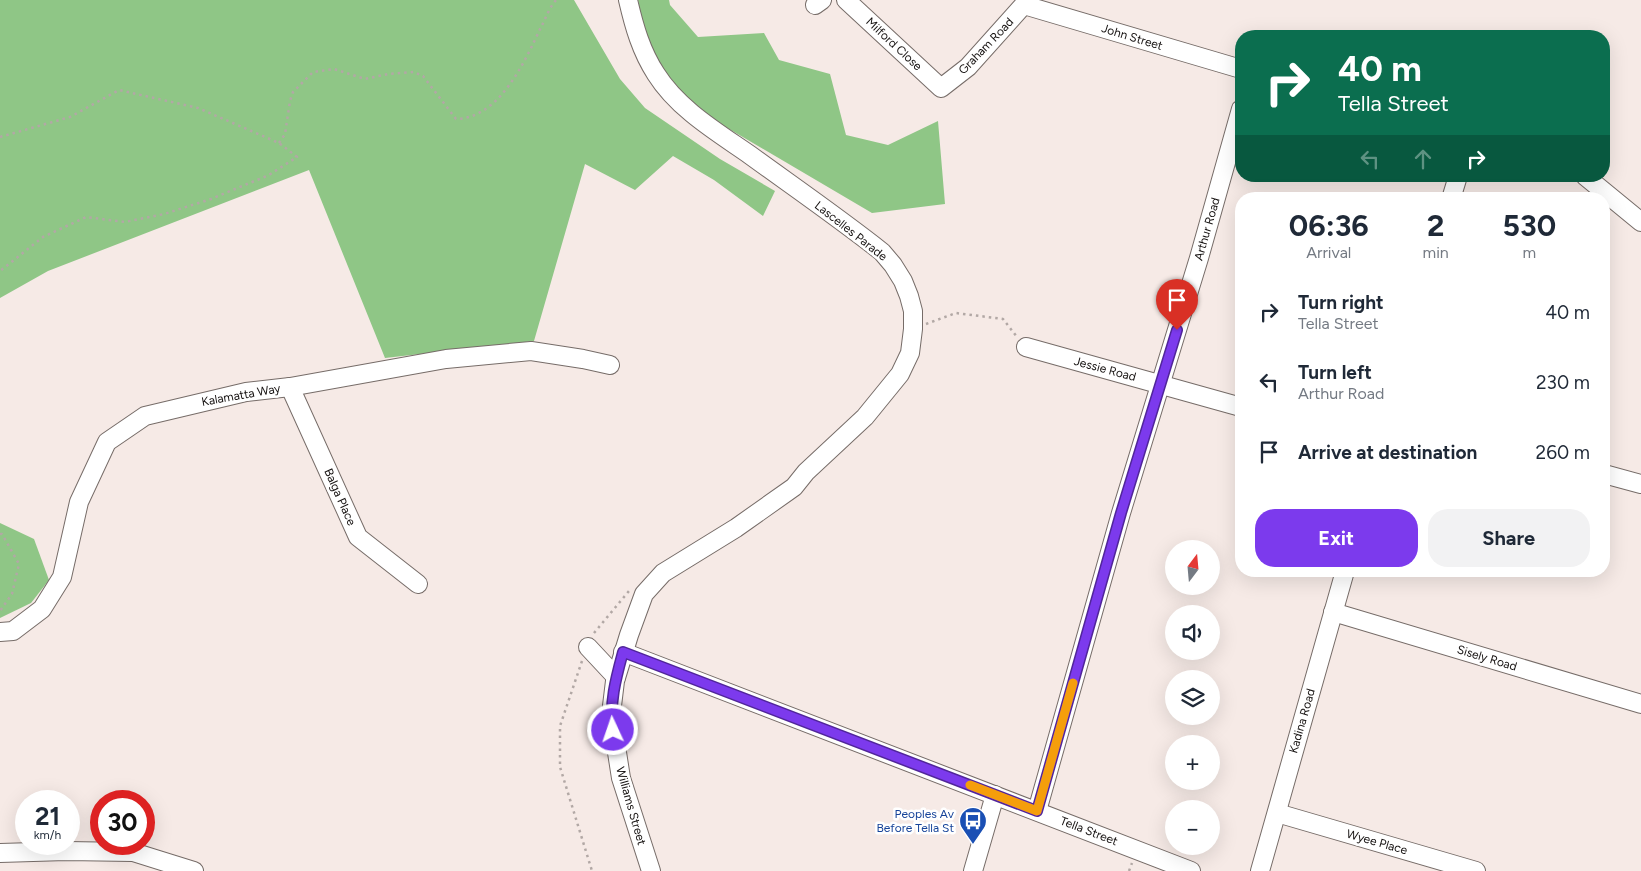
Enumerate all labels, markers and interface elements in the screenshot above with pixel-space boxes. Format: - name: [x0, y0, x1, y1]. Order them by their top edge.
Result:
- street label: Milford Close: [863, 15, 925, 74]
- street label: Graham Road: [956, 15, 1016, 77]
- street label: John Street: [1100, 21, 1165, 53]
- text: 40 m: [1338, 48, 1422, 90]
- icon: right: [1255, 50, 1320, 115]
- text: Tella Street: [1338, 90, 1449, 117]
- icon: left: [1356, 145, 1384, 173]
- icon: ahead: [1409, 145, 1437, 173]
- icon: right: [1462, 145, 1490, 173]
- street label: Arthur Road: [1191, 196, 1223, 262]
- street label: Lascelles Parade: [812, 198, 890, 264]
- text: 06:36: [1289, 207, 1369, 244]
- text: 2: [1427, 207, 1444, 244]
- text: 530: [1503, 207, 1556, 244]
- text: Arrival: [1306, 243, 1351, 262]
- text: min: [1423, 243, 1449, 262]
- text: m: [1523, 243, 1536, 262]
- pin: [1156, 279, 1198, 330]
- icon: arrive: [1163, 286, 1191, 314]
- text: Turn right: [1298, 291, 1384, 314]
- icon: right: [1255, 298, 1283, 326]
- text: 40 m: [1545, 301, 1590, 324]
- text: Tella Street: [1298, 314, 1379, 333]
- street label: Jessie Road: [1072, 354, 1138, 384]
- text: Turn left: [1298, 361, 1372, 384]
- icon: left: [1255, 368, 1283, 396]
- text: 230 m: [1536, 371, 1590, 394]
- street label: Kalamatta Way: [200, 381, 282, 409]
- text: Arthur Road: [1298, 384, 1384, 403]
- icon: arrive: [1255, 438, 1283, 466]
- text: Arrive at destination: [1298, 441, 1477, 464]
- text: 260 m: [1536, 441, 1590, 464]
- street label: Balga Place: [321, 466, 359, 528]
- button: Exit: [1255, 509, 1418, 567]
- button: Share: [1428, 509, 1590, 567]
- north arrow: [1165, 540, 1220, 595]
- map controls: [1165, 540, 1220, 855]
- button: sound: [1165, 605, 1220, 660]
- street label: Sisely Road: [1455, 642, 1519, 674]
- button: layers: [1165, 670, 1220, 725]
- street label: Kadina Road: [1286, 687, 1318, 755]
- position arrow: [586, 703, 638, 755]
- button: +: [1165, 735, 1220, 790]
- street label: Williams Street: [613, 765, 649, 847]
- speed limit sign: 30: [90, 790, 155, 855]
- button: −: [1165, 800, 1220, 855]
- text: 21: [35, 801, 60, 831]
- bus stop icon: Peoples Av Before Tella St: [958, 806, 988, 845]
- place label: Peoples Av Before Tella St: [876, 807, 955, 835]
- street label: Tella Street: [1058, 814, 1120, 849]
- street label: Wyee Place: [1345, 827, 1409, 857]
- text: km/h: [34, 828, 61, 842]

